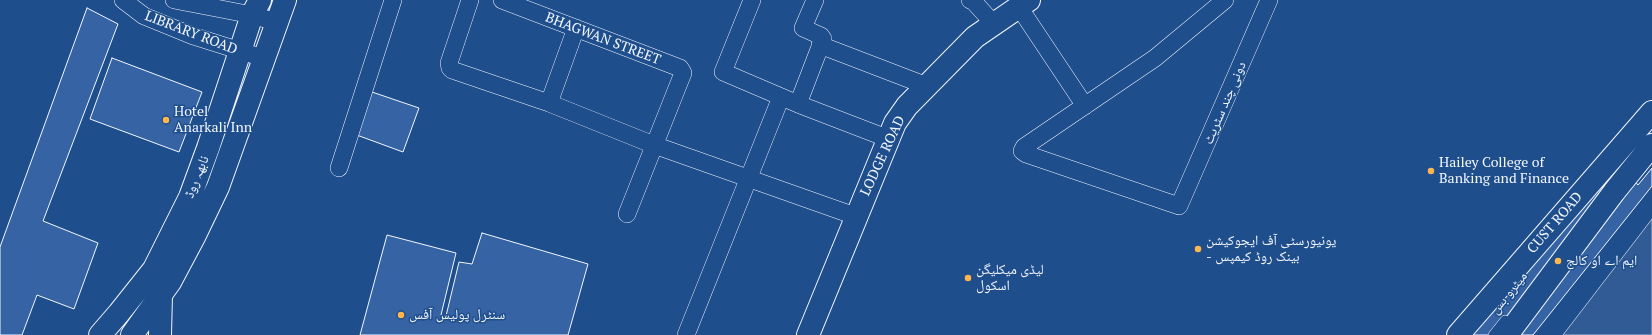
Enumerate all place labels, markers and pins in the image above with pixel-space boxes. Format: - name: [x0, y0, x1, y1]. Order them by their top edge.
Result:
- place label: Hotel Anarkali Inn: [174, 104, 252, 136]
- marker: Hotel Anarkali Inn: [161, 115, 171, 125]
- place label: Hailey College of Banking and Finance: [1439, 155, 1569, 188]
- marker: Hailey College of Banking and Finance: [1426, 166, 1436, 176]
- place label: یونیورسٹی آف ایجوکیشن - بینک روڈ کیمپس: [1206, 233, 1336, 266]
- marker: یونیورسٹی آف ایجوکیشن - بینک روڈ کیمپس: [1193, 244, 1203, 254]
- place label: ایم اے او کالج: [1566, 253, 1637, 269]
- marker: ایم اے او کالج: [1553, 256, 1563, 266]
- place label: لیڈی میکلیگن اسکول: [976, 262, 1044, 294]
- marker: لیڈی میکلیگن اسکول: [963, 273, 973, 283]
- place label: سنٹرل پولیس آفس: [409, 307, 505, 323]
- marker: سنٹرل پولیس آفس: [396, 310, 406, 320]

